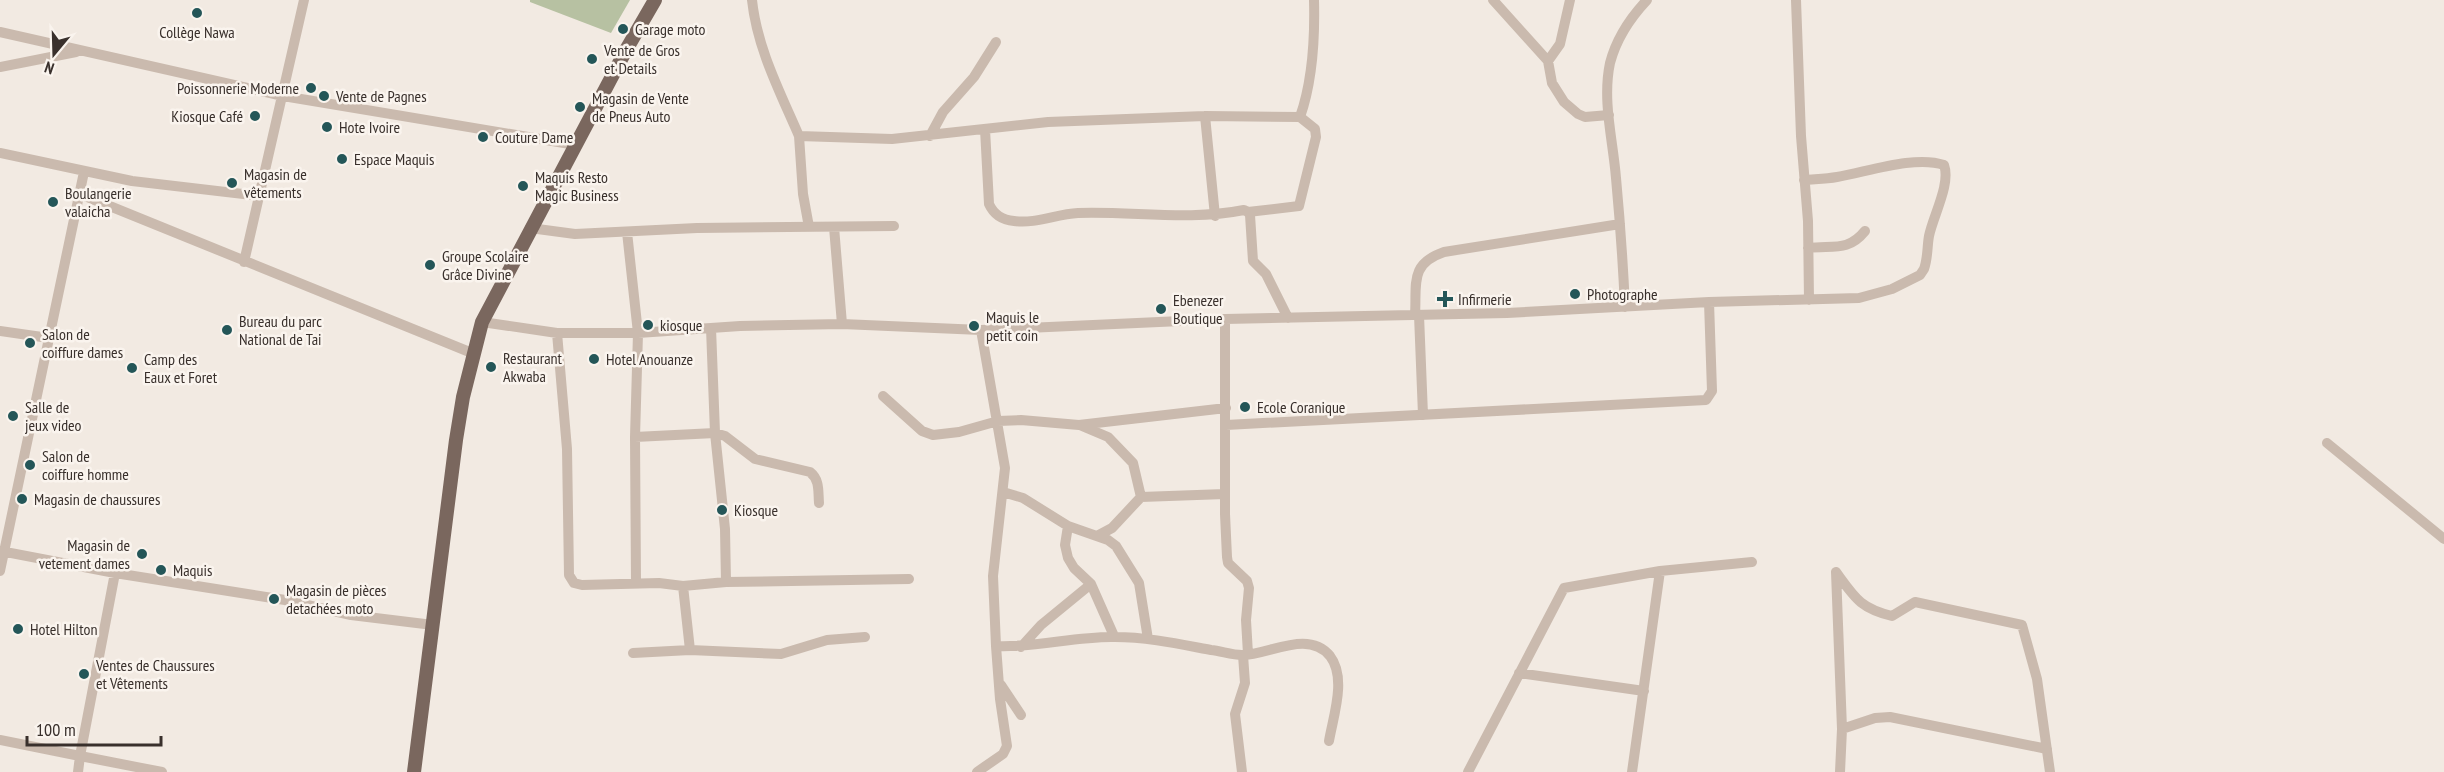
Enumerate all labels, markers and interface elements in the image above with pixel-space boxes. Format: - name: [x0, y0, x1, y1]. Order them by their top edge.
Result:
- marker: Collège Nawa: [190, 6, 204, 20]
- place label: Garage moto: [635, 19, 706, 39]
- place label: Collège Nawa: [159, 22, 235, 42]
- marker: Garage moto: [616, 22, 630, 36]
- north arrow: [24, 24, 84, 84]
- place label: Vente de Gros et Details: [603, 40, 680, 78]
- marker: Vente de Gros et Details: [585, 52, 599, 66]
- text: N: [42, 57, 56, 79]
- place label: Poissonnerie Moderne: [177, 78, 299, 98]
- marker: Poissonnerie Moderne: [304, 81, 318, 95]
- place label: Vente de Pagnes: [335, 86, 427, 106]
- place label: Magasin de Vente de Pneus Auto: [592, 88, 689, 126]
- marker: Vente de Pagnes: [317, 89, 331, 103]
- marker: Magasin de Vente de Pneus Auto: [573, 100, 587, 114]
- place label: Kiosque Café: [171, 106, 243, 126]
- marker: Kiosque Café: [248, 109, 262, 123]
- place label: Hote Ivoire: [339, 117, 400, 137]
- marker: Hote Ivoire: [320, 120, 334, 134]
- place label: Couture Dame: [495, 127, 573, 147]
- marker: Couture Dame: [476, 130, 490, 144]
- place label: Espace Maquis: [354, 149, 434, 169]
- marker: Espace Maquis: [335, 152, 349, 166]
- place label: Magasin de vêtements: [244, 164, 307, 202]
- place label: Maquis Resto Magic Business: [535, 167, 619, 205]
- marker: Magasin de vêtements: [225, 176, 239, 190]
- marker: Maquis Resto Magic Business: [516, 179, 530, 193]
- place label: Boulangerie valaicha: [65, 183, 132, 221]
- marker: Boulangerie valaicha: [46, 195, 60, 209]
- place label: Groupe Scolaire Grâce Divine: [442, 246, 529, 284]
- marker: Groupe Scolaire Grâce Divine: [423, 258, 437, 272]
- place label: Photographe: [1587, 284, 1658, 304]
- marker: Photographe: [1568, 287, 1582, 301]
- place label: Infirmerie: [1458, 289, 1512, 309]
- place label: Ebenezer Boutique: [1173, 290, 1224, 328]
- marker: Infirmerie: [1436, 290, 1454, 308]
- marker: Ebenezer Boutique: [1154, 302, 1168, 316]
- place label: Maquis le petit coin: [986, 307, 1039, 345]
- place label: Bureau du parc National de Tai: [239, 311, 322, 349]
- place label: kiosque: [660, 315, 702, 335]
- marker: kiosque: [641, 318, 655, 332]
- marker: Maquis le petit coin: [967, 319, 981, 333]
- marker: Bureau du parc National de Tai: [220, 323, 234, 337]
- place label: Salon de coiffure dames: [42, 324, 123, 362]
- marker: Salon de coiffure dames: [23, 336, 37, 350]
- place label: Restaurant Akwaba: [503, 348, 563, 386]
- place label: Camp des Eaux et Foret: [144, 349, 218, 387]
- place label: Hotel Anouanze: [606, 349, 693, 369]
- marker: Hotel Anouanze: [587, 352, 601, 366]
- marker: Restaurant Akwaba: [484, 360, 498, 374]
- marker: Camp des Eaux et Foret: [125, 361, 139, 375]
- place label: Salle de jeux video: [25, 397, 82, 435]
- place label: Ecole Coranique: [1257, 397, 1345, 417]
- marker: Ecole Coranique: [1238, 400, 1252, 414]
- marker: Salle de jeux video: [6, 409, 20, 423]
- place label: Salon de coiffure homme: [42, 446, 129, 484]
- marker: Salon de coiffure homme: [23, 458, 37, 472]
- place label: Magasin de chaussures: [34, 489, 160, 509]
- marker: Magasin de chaussures: [15, 492, 29, 506]
- place label: Kiosque: [734, 500, 778, 520]
- marker: Kiosque: [715, 503, 729, 517]
- place label: Magasin de vetement dames: [39, 535, 130, 573]
- marker: Magasin de vetement dames: [135, 547, 149, 561]
- place label: Maquis: [173, 560, 212, 580]
- marker: Maquis: [154, 563, 168, 577]
- place label: Magasin de pièces detachées moto: [286, 580, 386, 618]
- marker: Magasin de pièces detachées moto: [267, 592, 281, 606]
- place label: Hotel Hilton: [30, 619, 97, 639]
- marker: Hotel Hilton: [11, 622, 25, 636]
- place label: Ventes de Chaussures et Vêtements: [95, 655, 215, 693]
- marker: Ventes de Chaussures et Vêtements: [77, 667, 91, 681]
- scale bar: [27, 709, 160, 747]
- text: 100 m: [36, 718, 76, 741]

